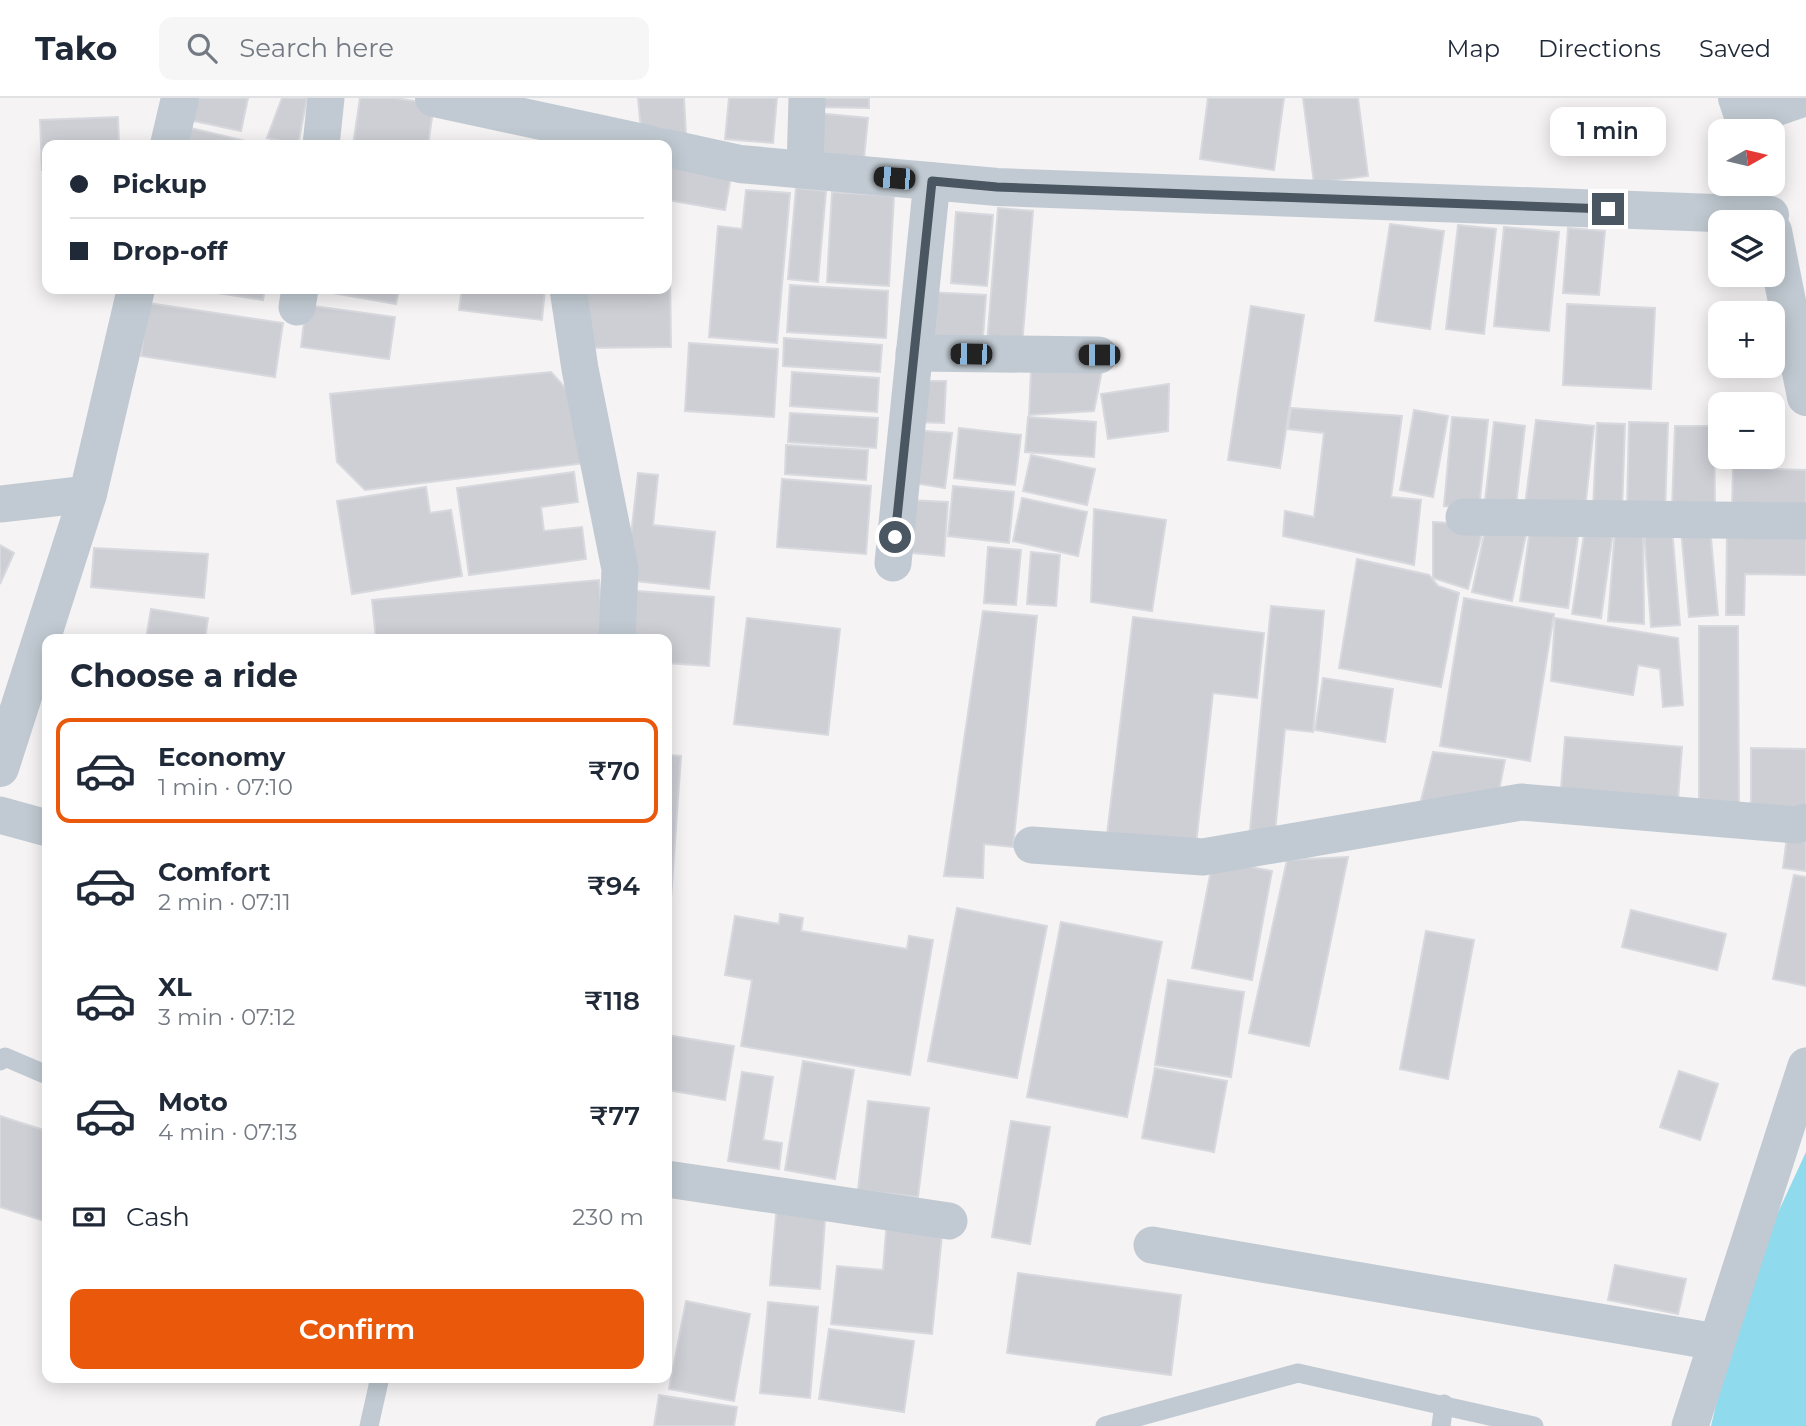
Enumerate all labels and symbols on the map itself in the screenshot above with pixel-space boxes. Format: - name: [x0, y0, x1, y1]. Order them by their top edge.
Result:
- callout: 1 min: [1550, 108, 1666, 156]
- north arrow: [1708, 119, 1785, 196]
- car: [873, 166, 916, 190]
- route end: [1592, 193, 1624, 225]
- car: [950, 343, 993, 365]
- car: [1079, 345, 1121, 366]
- route start: [879, 521, 911, 553]

